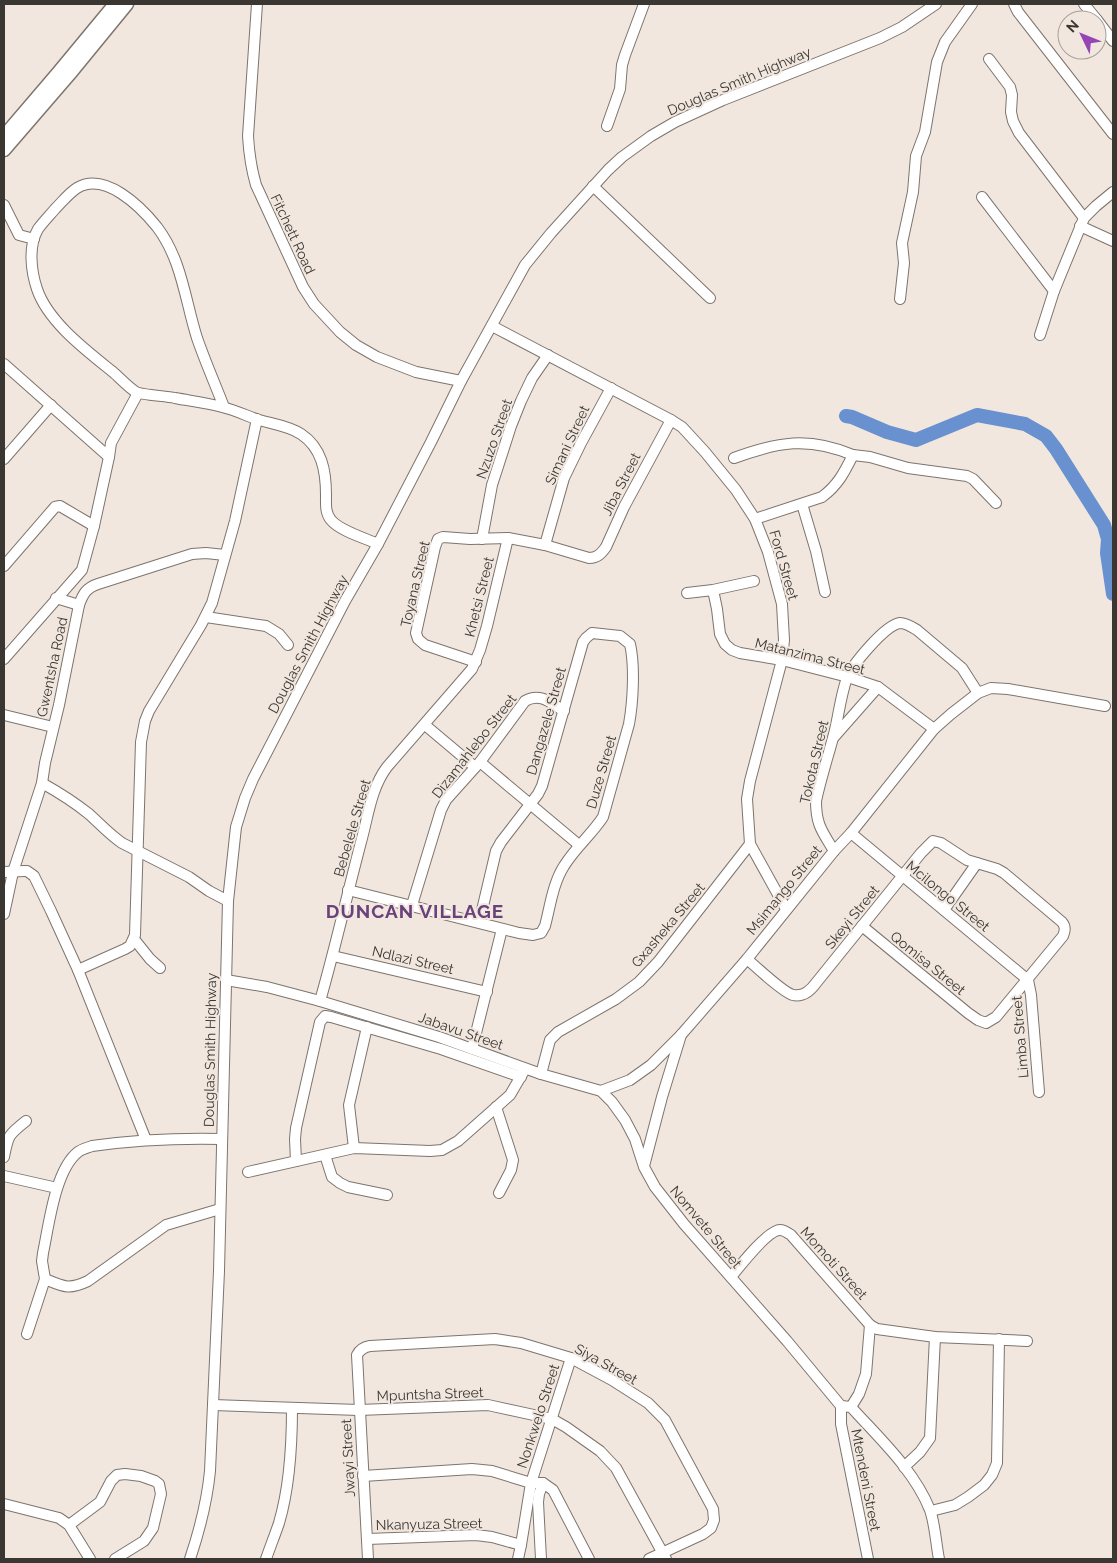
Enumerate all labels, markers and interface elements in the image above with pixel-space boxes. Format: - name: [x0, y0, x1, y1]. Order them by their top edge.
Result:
- north arrow: [1057, 10, 1107, 60]
- text: N: [1063, 17, 1082, 35]
- street label: Douglas Smith Highway: [665, 43, 813, 118]
- street label: Fitchett Road: [267, 191, 319, 277]
- street label: Nzuzo Street: [473, 397, 515, 481]
- street label: Simani Street: [542, 403, 592, 487]
- street label: Jiba Street: [598, 450, 644, 518]
- street label: Ford Street: [766, 528, 802, 602]
- street label: Toyana Street: [397, 539, 433, 629]
- street label: Khetsi Street: [461, 555, 497, 639]
- street label: Douglas Smith Highway: [265, 572, 351, 716]
- street label: Gwentsha Road: [34, 616, 70, 718]
- street label: Matanzima Street: [753, 635, 867, 678]
- street label: Dangazele Street: [523, 665, 569, 777]
- street label: Dizamahlebo Street: [428, 691, 520, 801]
- street label: Tokota Street: [797, 718, 831, 805]
- street label: Duze Street: [583, 733, 619, 811]
- street label: Bebelele Street: [330, 777, 374, 879]
- street label: Msimango Street: [743, 842, 825, 938]
- street label: Mcilongo Street: [903, 858, 993, 935]
- street label: Gxasheka Street: [628, 879, 708, 970]
- street label: Skeyi Street: [822, 882, 883, 952]
- district label: DUNCAN VILLAGE: [326, 900, 504, 922]
- street label: Qomisa Street: [887, 928, 969, 998]
- street label: Ndlazi Street: [371, 943, 456, 977]
- street label: Douglas Smith Highway: [201, 972, 219, 1127]
- street label: Limba Street: [1008, 995, 1032, 1079]
- street label: Jabavu Street: [417, 1009, 506, 1053]
- street label: Nomvete Street: [667, 1183, 745, 1272]
- street label: Momoti Street: [797, 1224, 871, 1303]
- street label: Siya Street: [572, 1340, 640, 1388]
- street label: Nonkwelo Street: [514, 1362, 562, 1470]
- street label: Mpuntsha Street: [376, 1384, 484, 1404]
- street label: Jwayi Street: [338, 1418, 358, 1498]
- street label: Mtendeni Street: [848, 1428, 884, 1533]
- street label: Nkanyuza Street: [376, 1515, 483, 1533]

